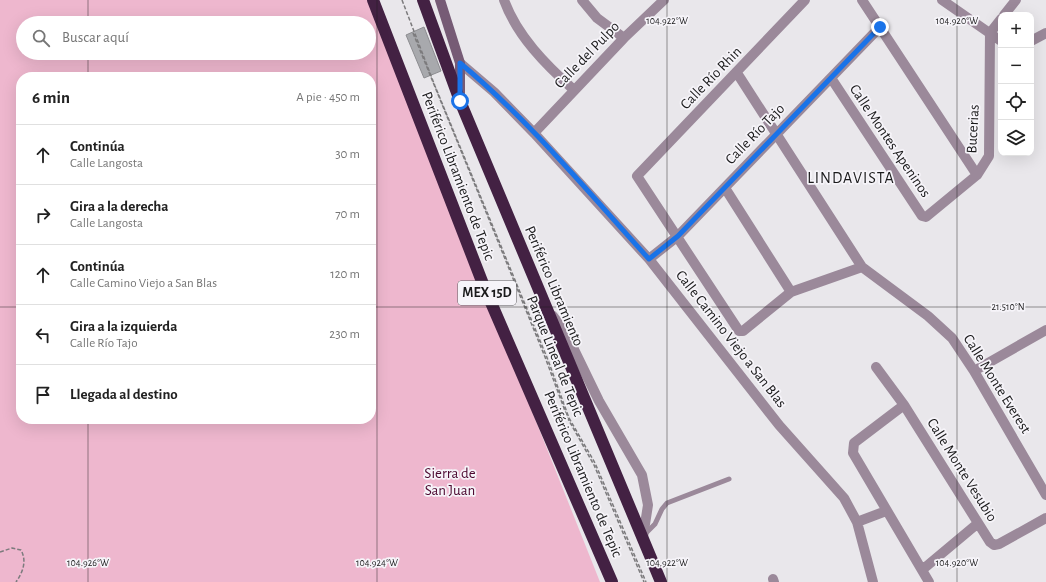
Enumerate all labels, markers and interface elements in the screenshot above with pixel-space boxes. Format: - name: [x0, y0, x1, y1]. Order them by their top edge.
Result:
- map controls: [998, 12, 1034, 156]
- button: +: [998, 12, 1034, 48]
- search box: [16, 16, 376, 60]
- text: 104.922°W: [646, 16, 688, 26]
- text: 104.920°W: [936, 16, 978, 26]
- route end: [871, 18, 889, 36]
- street label: Calle del Pulpo: [552, 19, 622, 91]
- icon: search: [30, 27, 52, 49]
- text: Buscar aquí: [62, 30, 129, 45]
- street label: Calle Río Rhin: [678, 44, 744, 112]
- button: −: [998, 48, 1034, 84]
- street label: Calle Montes Apeninos: [847, 82, 933, 200]
- button: locate: [998, 84, 1034, 120]
- text: 6 min: [32, 89, 70, 106]
- street label: Periférico Libramiento de Tepic: [419, 90, 497, 262]
- text: A pie · 450 m: [296, 91, 360, 104]
- route start: [451, 92, 469, 110]
- street label: Calle Río Tajo: [723, 101, 787, 167]
- street label: Bucerias: [964, 104, 982, 154]
- button: layers: [998, 120, 1034, 156]
- text: Continúa: [70, 139, 125, 154]
- icon: ahead: [32, 144, 54, 166]
- text: 30 m: [335, 148, 360, 161]
- text: Calle Langosta: [70, 157, 143, 170]
- district label: LINDAVISTA: [807, 170, 895, 186]
- text: Gira a la derecha: [70, 199, 169, 214]
- icon: right: [32, 204, 54, 226]
- text: 70 m: [335, 208, 360, 221]
- text: Calle Langosta: [70, 217, 143, 230]
- street label: Periférico Libramiento: [522, 224, 586, 348]
- text: Continúa: [70, 259, 125, 274]
- icon: ahead: [32, 264, 54, 286]
- text: 120 m: [330, 268, 360, 281]
- street label: Calle Camino Viejo a San Blas: [673, 268, 789, 410]
- text: Calle Camino Viejo a San Blas: [70, 277, 217, 290]
- road number: MEX 15D: [458, 281, 516, 305]
- street label: Parque Lineal de Tepic: [524, 293, 586, 419]
- text: 21.510°N: [992, 302, 1024, 312]
- text: Gira a la izquierda: [70, 319, 177, 334]
- icon: left: [32, 324, 54, 346]
- text: 230 m: [329, 328, 360, 341]
- street label: Calle Monte Everest: [960, 332, 1034, 436]
- text: Calle Río Tajo: [70, 337, 138, 350]
- icon: arrive: [32, 384, 54, 406]
- text: Llegada al destino: [70, 387, 178, 402]
- street label: Periférico Libramiento de Tepic: [541, 389, 625, 559]
- street label: Calle Monte Vesubio: [924, 416, 1000, 524]
- park label: Sierra de San Juan: [424, 466, 476, 498]
- text: 104.926°W: [67, 558, 109, 568]
- text: 104.924°W: [356, 558, 398, 568]
- text: 104.922°W: [646, 558, 688, 568]
- text: 104.920°W: [936, 558, 978, 568]

